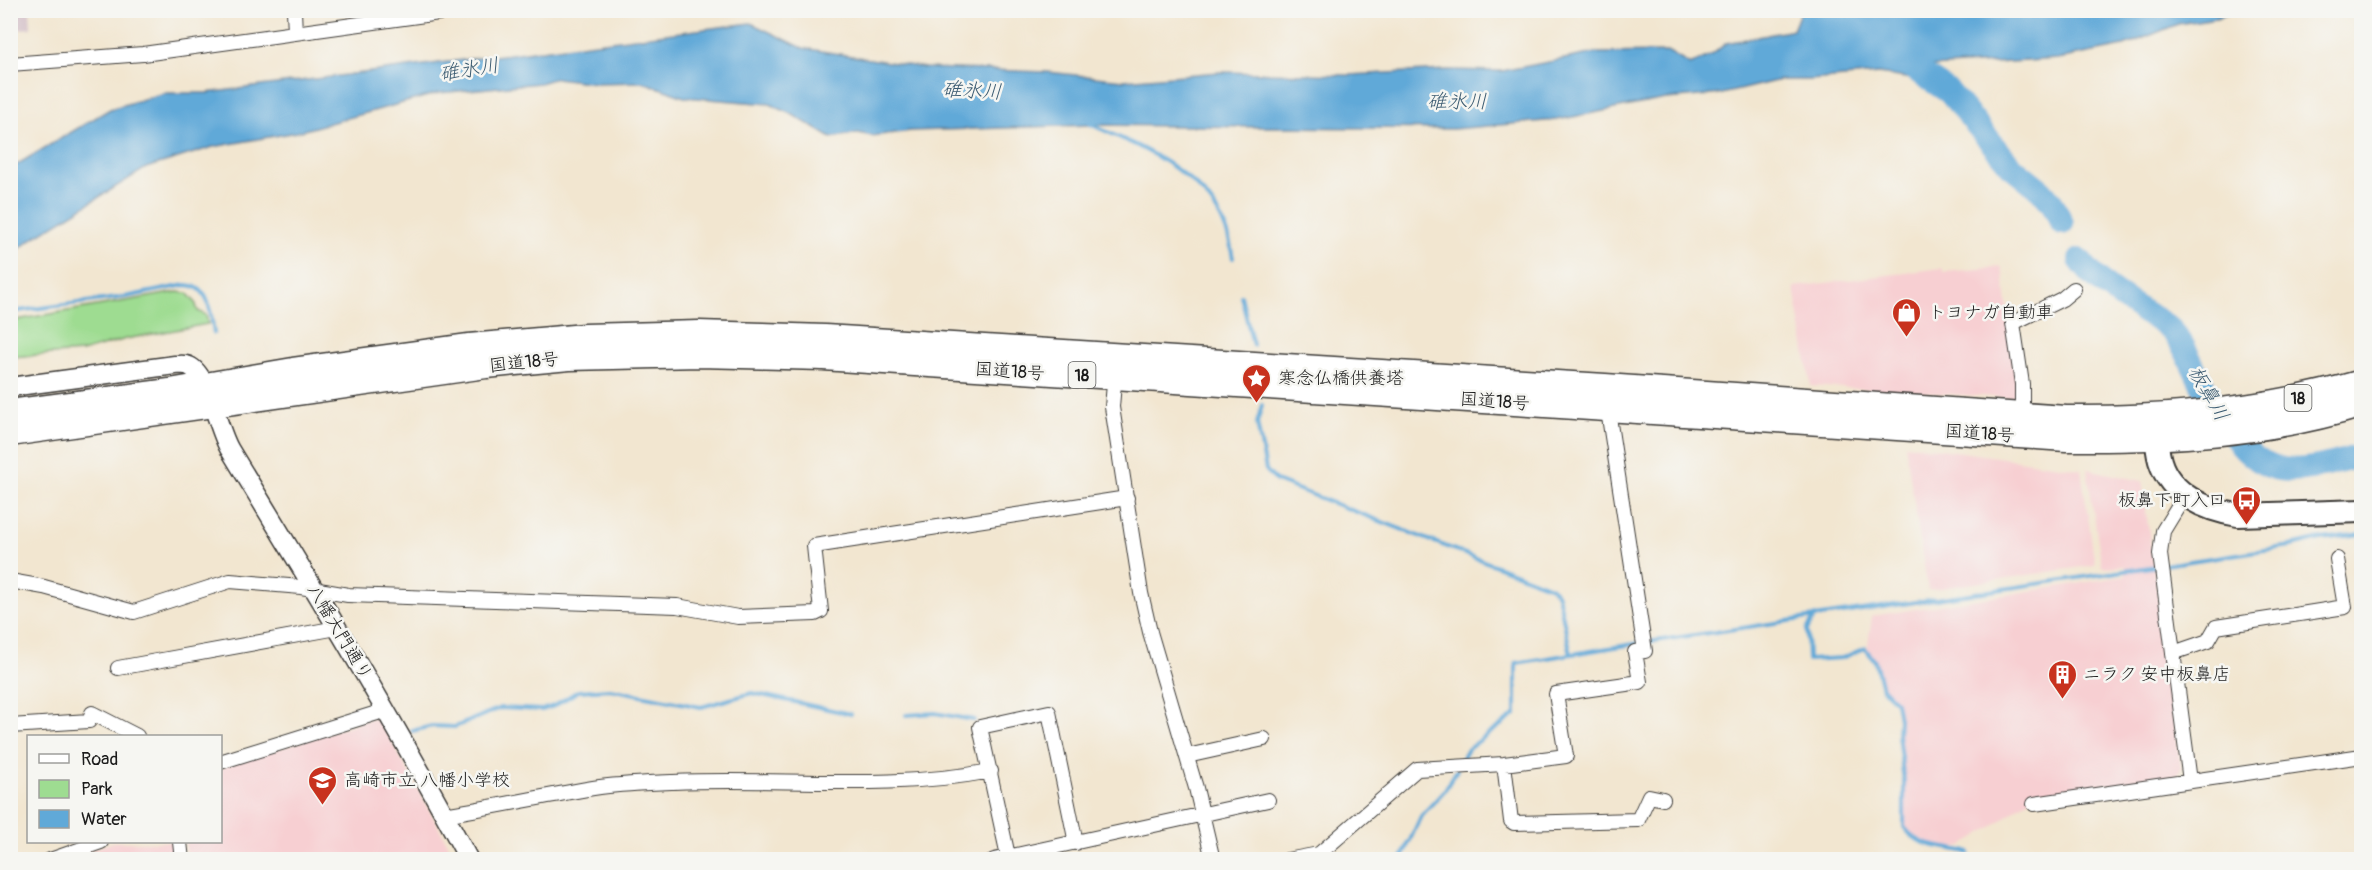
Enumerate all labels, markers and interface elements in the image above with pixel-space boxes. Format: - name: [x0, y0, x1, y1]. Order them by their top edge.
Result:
- water label: 碓氷川: [437, 52, 501, 87]
- water label: 碓氷川: [941, 76, 1003, 105]
- water label: 碓氷川: [1427, 89, 1487, 114]
- shop icon: トヨナガ自動車: [1891, 296, 1923, 338]
- place label: トヨナガ自動車: [1928, 301, 2054, 324]
- street label: 国道18号: [488, 347, 560, 378]
- street label: 国道18号: [974, 358, 1046, 385]
- water label: 板鼻川: [2183, 361, 2234, 425]
- road number: 18: [1068, 362, 1096, 388]
- place icon: 寒念仏橋供養塔: [1241, 362, 1273, 404]
- place label: 寒念仏橋供養塔: [1278, 367, 1404, 390]
- road number: 18: [2284, 385, 2312, 411]
- street label: 国道18号: [1459, 388, 1531, 415]
- street label: 国道18号: [1944, 420, 2016, 447]
- bus stop icon: 板鼻下町入口: [2231, 484, 2263, 526]
- place label: 板鼻下町入口: [2118, 489, 2226, 512]
- street label: 八幡大門通り: [302, 580, 377, 684]
- building icon: ニラク 安中板鼻店: [2046, 658, 2078, 700]
- place label: ニラク 安中板鼻店: [2083, 663, 2231, 686]
- legend: [27, 735, 222, 843]
- text: Road: [81, 748, 118, 771]
- school or university icon: 高崎市立 八幡小学校: [307, 764, 339, 806]
- place label: 高崎市立 八幡小学校: [344, 769, 510, 792]
- text: Park: [81, 778, 113, 801]
- text: Water: [81, 808, 127, 831]

